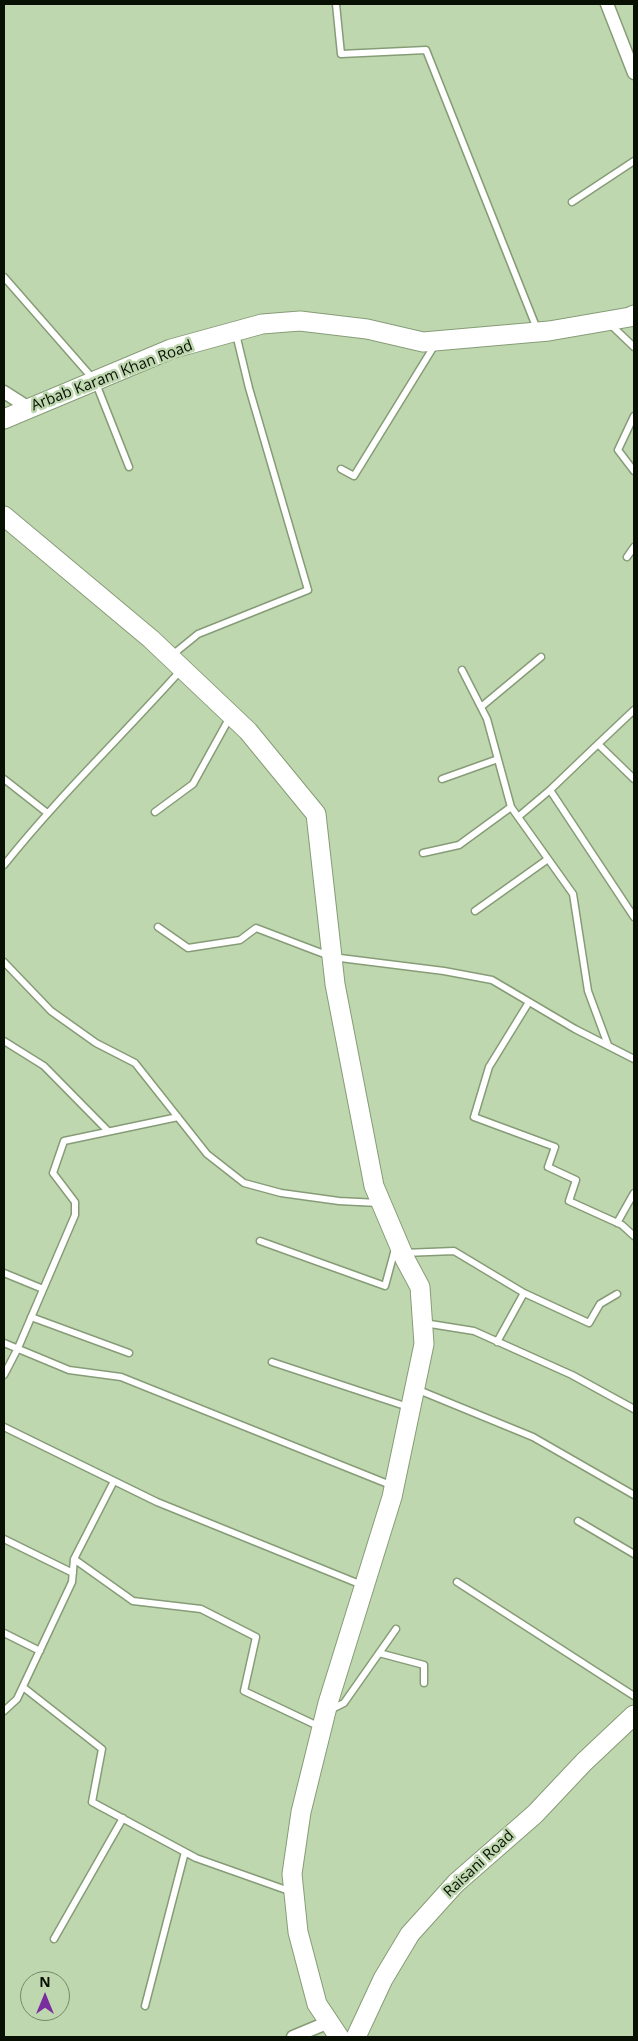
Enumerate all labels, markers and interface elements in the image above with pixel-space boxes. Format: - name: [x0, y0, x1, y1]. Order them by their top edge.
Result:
- street label: Arbab Karam Khan Road: [29, 337, 195, 415]
- street label: Raisani Road: [440, 1827, 518, 1901]
- north arrow: [20, 1971, 70, 2021]
- text: N: [39, 1972, 51, 1991]

